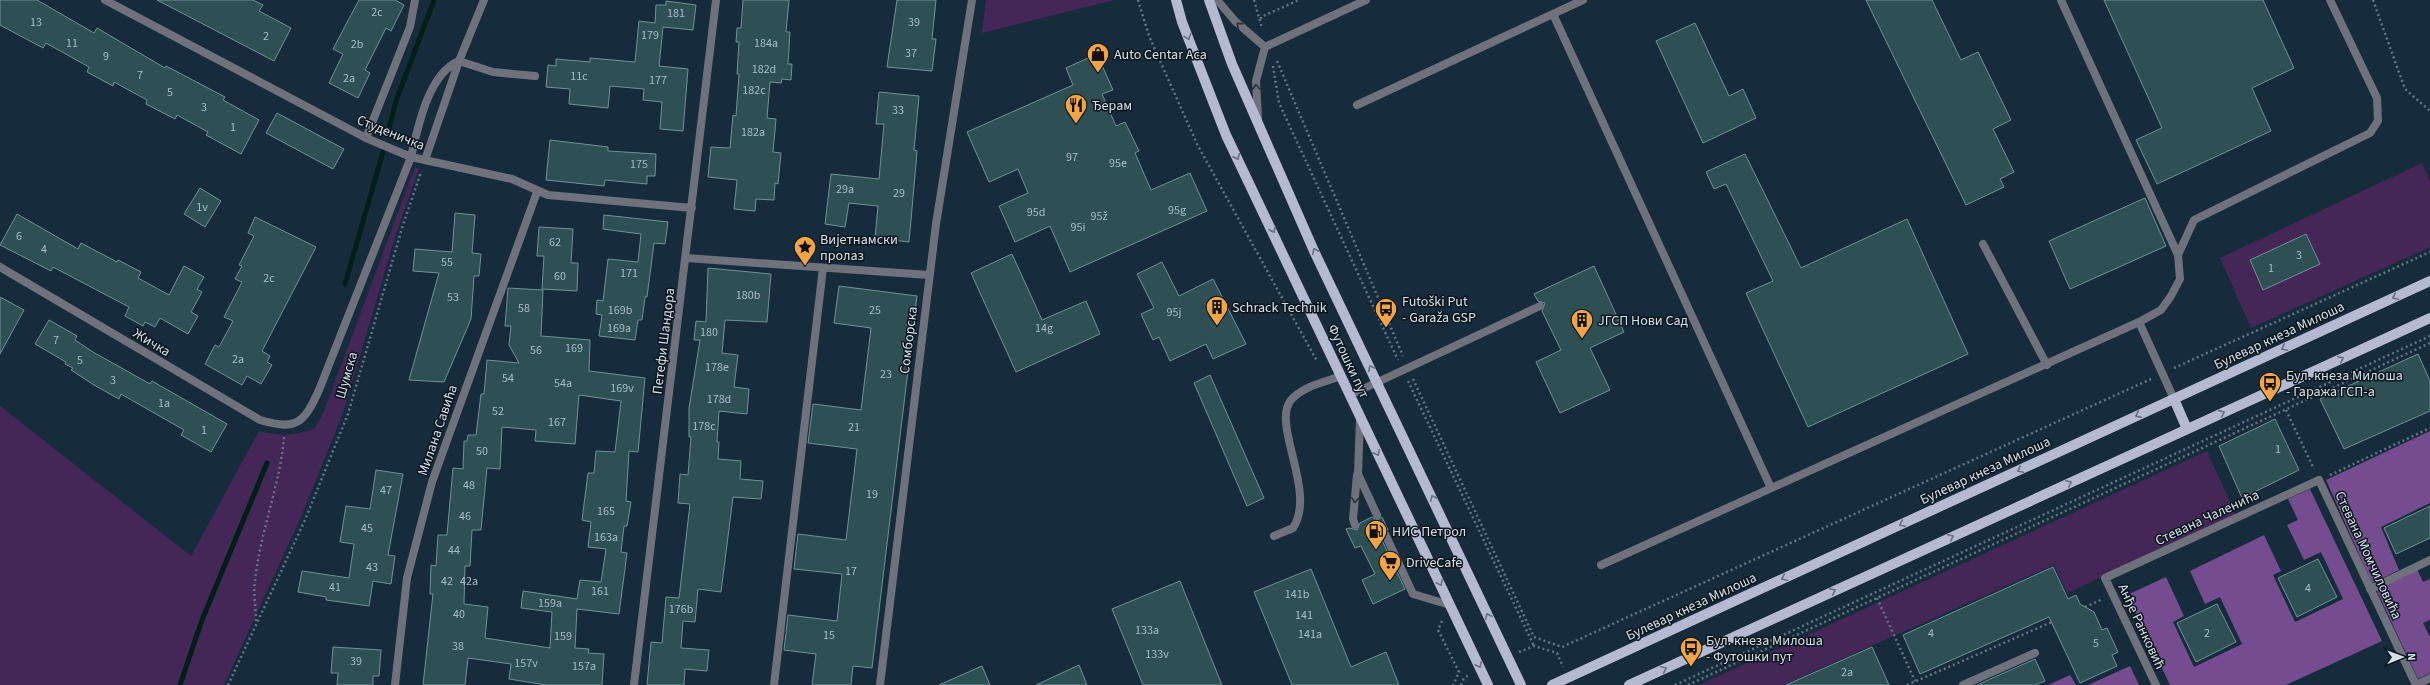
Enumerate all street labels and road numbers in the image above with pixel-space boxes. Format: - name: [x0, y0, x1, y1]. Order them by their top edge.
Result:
- street label: Студеничка: [354, 110, 428, 156]
- street label: Петефи Шандора: [648, 287, 680, 395]
- street label: Булевар кнеза Милоша: [2211, 297, 2348, 375]
- street label: Сомборска: [895, 305, 923, 375]
- street label: Футошки пут: [1322, 321, 1374, 402]
- street label: Жичка: [129, 324, 174, 362]
- street label: Шумска: [331, 349, 363, 401]
- street label: Милана Савића: [413, 382, 463, 478]
- street label: Булевар кнеза Милоша: [1917, 432, 2054, 510]
- street label: Стевана Чаленића: [2152, 485, 2263, 551]
- street label: Стевана Момчиловића: [2330, 488, 2407, 623]
- street label: Булевар кнеза Милоша: [1623, 568, 1760, 646]
- street label: Анђе Ранковић: [2113, 580, 2170, 672]

